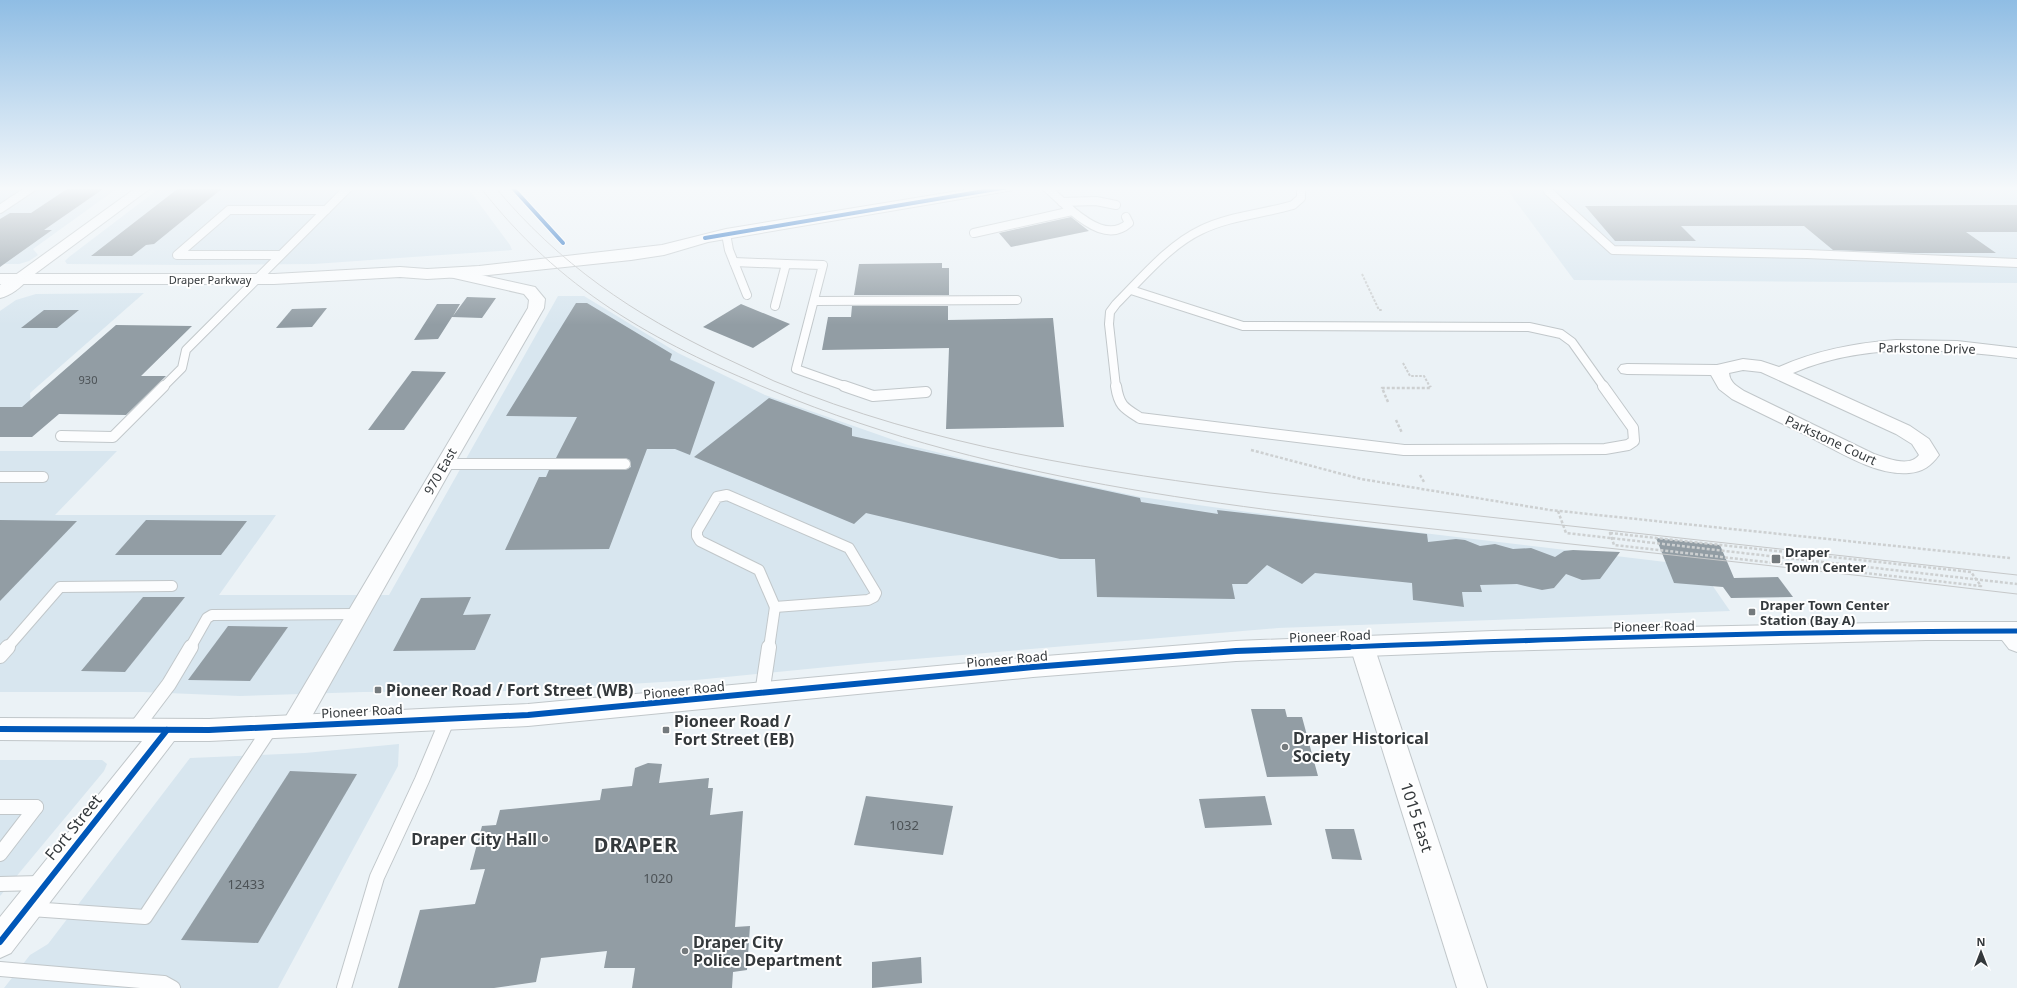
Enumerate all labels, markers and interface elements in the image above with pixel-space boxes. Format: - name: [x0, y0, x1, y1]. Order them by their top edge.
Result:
- street label: Draper Parkway: [169, 272, 252, 287]
- street label: Parkstone Drive: [1878, 338, 1976, 358]
- house number: 930: [79, 372, 97, 387]
- street label: Parkstone Court: [1782, 411, 1880, 469]
- street label: 970 East: [419, 444, 461, 498]
- place label: Draper Town Center: [1785, 543, 1866, 576]
- marker: Draper Town Center: [1770, 553, 1782, 565]
- place label: Draper Town Center Station (Bay A): [1760, 596, 1889, 629]
- marker: Draper Town Center Station (Bay A): [1747, 607, 1757, 617]
- street label: Pioneer Road: [1613, 616, 1695, 636]
- street label: Pioneer Road: [1289, 626, 1371, 646]
- street label: Pioneer Road: [965, 646, 1049, 672]
- street label: Pioneer Road: [642, 677, 726, 703]
- place label: Pioneer Road / Fort Street (WB): [386, 679, 634, 701]
- marker: Pioneer Road / Fort Street (WB): [373, 685, 383, 695]
- street label: Pioneer Road: [321, 700, 403, 722]
- place label: Pioneer Road / Fort Street (EB): [674, 710, 794, 750]
- marker: Pioneer Road / Fort Street (EB): [661, 725, 671, 735]
- place label: Draper Historical Society: [1293, 727, 1429, 767]
- marker: Draper Historical Society: [1280, 742, 1290, 752]
- street label: 1015 East: [1395, 779, 1439, 855]
- street label: Fort Street: [40, 789, 107, 865]
- house number: 1032: [889, 816, 919, 834]
- place label: Draper City Hall: [411, 828, 537, 850]
- district label: DRAPER: [594, 831, 678, 858]
- marker: Draper City Hall: [540, 834, 550, 844]
- house number: 1020: [643, 869, 673, 887]
- house number: 12433: [227, 875, 265, 893]
- place label: Draper City Police Department: [693, 931, 842, 971]
- north arrow: [1961, 932, 2001, 972]
- text: N: [1977, 934, 1985, 949]
- marker: Draper City Police Department: [680, 946, 690, 956]

